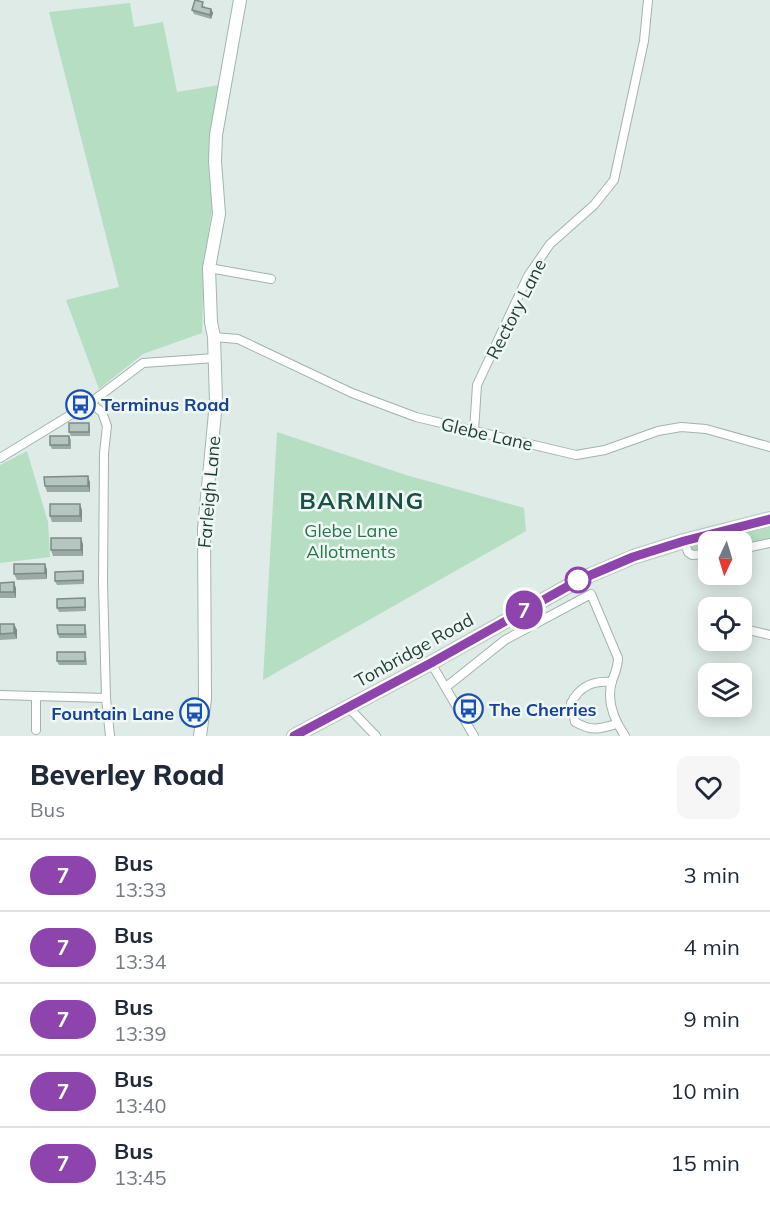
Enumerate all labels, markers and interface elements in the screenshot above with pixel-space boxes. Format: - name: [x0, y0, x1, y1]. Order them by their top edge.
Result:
- street label: Rectory Lane: [481, 255, 551, 363]
- bus stop icon: Terminus Road: [64, 388, 96, 420]
- place label: Terminus Road: [101, 393, 229, 416]
- street label: Glebe Lane: [439, 412, 535, 456]
- street label: Farleigh Lane: [193, 435, 225, 549]
- district label: BARMING: [299, 485, 425, 515]
- park label: Glebe Lane Allotments: [304, 519, 398, 563]
- north arrow: [698, 531, 752, 585]
- map controls: [698, 531, 752, 717]
- unlabelled marker: [565, 567, 591, 593]
- line badge: 7: [504, 590, 544, 630]
- text: 7: [518, 597, 530, 623]
- button: locate: [698, 597, 752, 651]
- street label: Tonbridge Road: [351, 608, 477, 692]
- button: layers: [698, 663, 752, 717]
- bus stop icon: The Cherries: [452, 693, 484, 725]
- bus stop icon: Fountain Lane: [179, 697, 211, 729]
- place label: The Cherries: [489, 698, 597, 721]
- place label: Fountain Lane: [51, 702, 174, 725]
- button: heart: [677, 756, 740, 819]
- text: Beverley Road: [30, 757, 225, 792]
- text: Bus: [30, 797, 65, 822]
- text: Bus: [114, 849, 153, 877]
- text: 3 min: [684, 861, 740, 889]
- text: 7: [57, 862, 69, 888]
- text: 13:33: [114, 877, 167, 902]
- text: Bus: [114, 921, 153, 949]
- text: 4 min: [684, 933, 740, 961]
- text: 7: [57, 934, 69, 960]
- text: 13:34: [114, 949, 167, 974]
- text: Bus: [114, 993, 153, 1021]
- text: 9 min: [684, 1005, 740, 1033]
- text: 7: [57, 1006, 69, 1032]
- text: 13:39: [114, 1021, 167, 1046]
- text: Bus: [114, 1065, 153, 1093]
- text: 10 min: [670, 1077, 740, 1105]
- text: 7: [57, 1078, 69, 1104]
- text: 13:40: [114, 1093, 167, 1118]
- text: Bus: [114, 1137, 153, 1165]
- text: 15 min: [670, 1149, 740, 1177]
- text: 7: [57, 1150, 69, 1176]
- text: 13:45: [114, 1165, 167, 1190]

